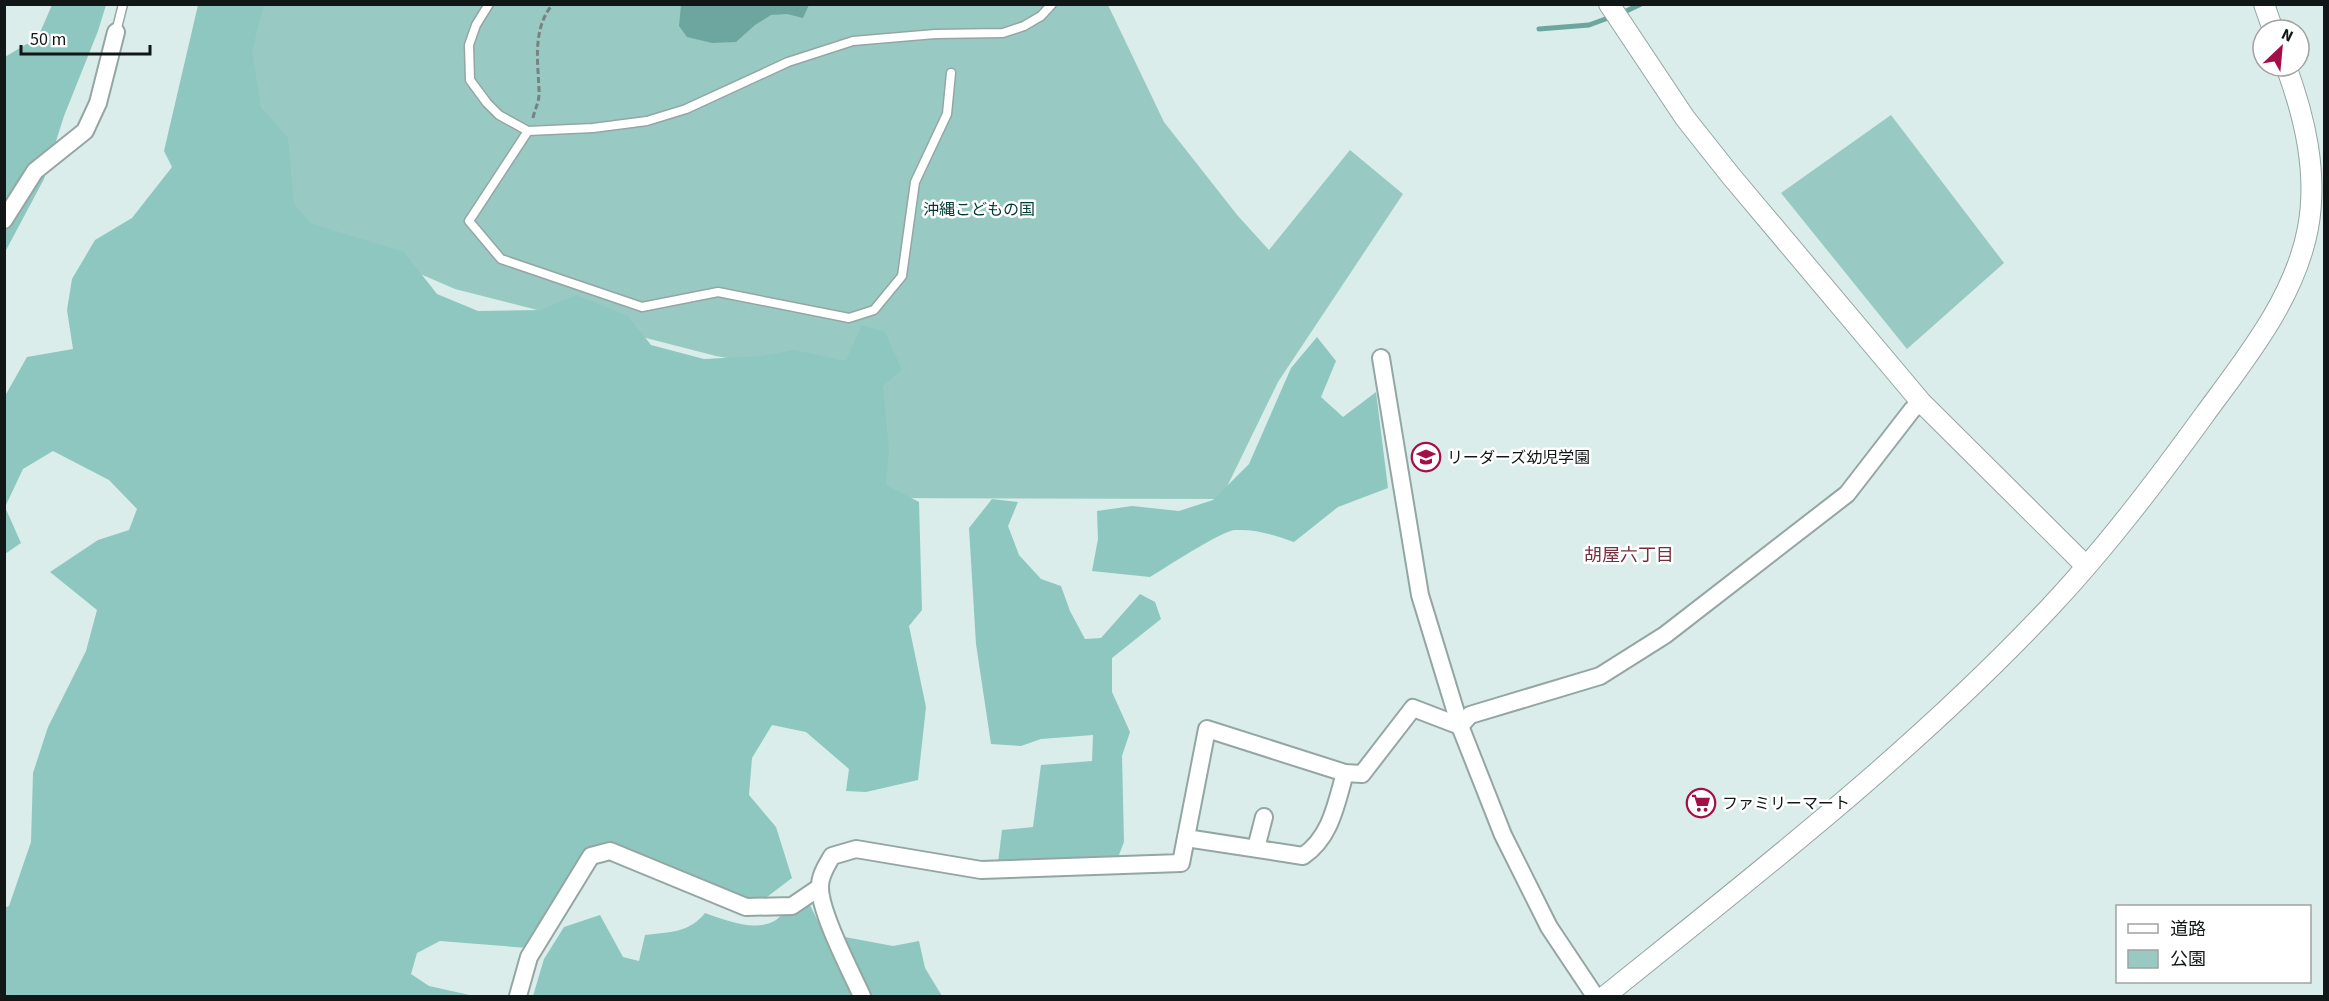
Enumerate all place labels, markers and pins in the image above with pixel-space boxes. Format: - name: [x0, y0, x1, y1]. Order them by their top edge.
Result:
- school or university icon: リーダーズ幼児学園: [1410, 441, 1442, 473]
- place label: リーダーズ幼児学園: [1447, 447, 1590, 469]
- supermarket icon: ファミリーマート: [1685, 787, 1717, 819]
- place label: ファミリーマート: [1722, 793, 1850, 815]

